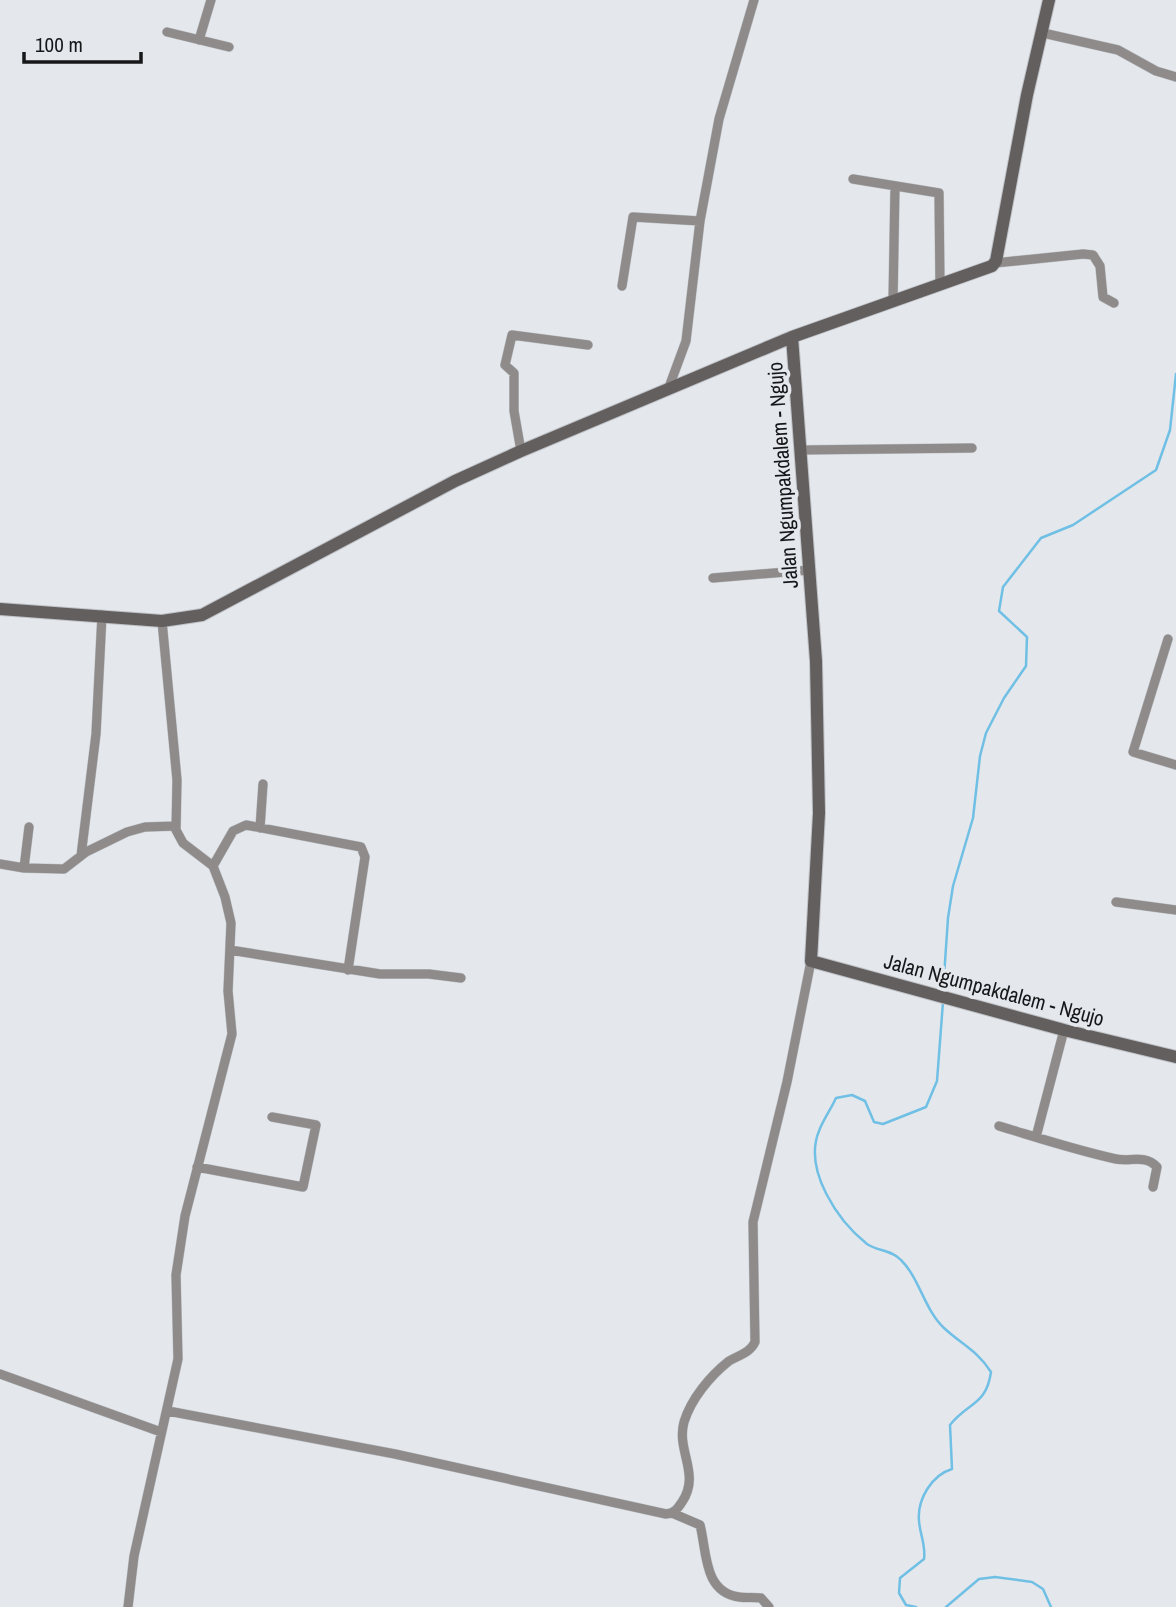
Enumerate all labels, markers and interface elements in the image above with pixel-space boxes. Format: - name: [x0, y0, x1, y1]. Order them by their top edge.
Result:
- scale bar: [24, 21, 142, 65]
- text: 100 m: [35, 30, 83, 59]
- street label: Jalan Ngumpakdalem - Ngujo: [760, 361, 805, 589]
- street label: Jalan Ngumpakdalem - Ngujo: [881, 946, 1107, 1033]

